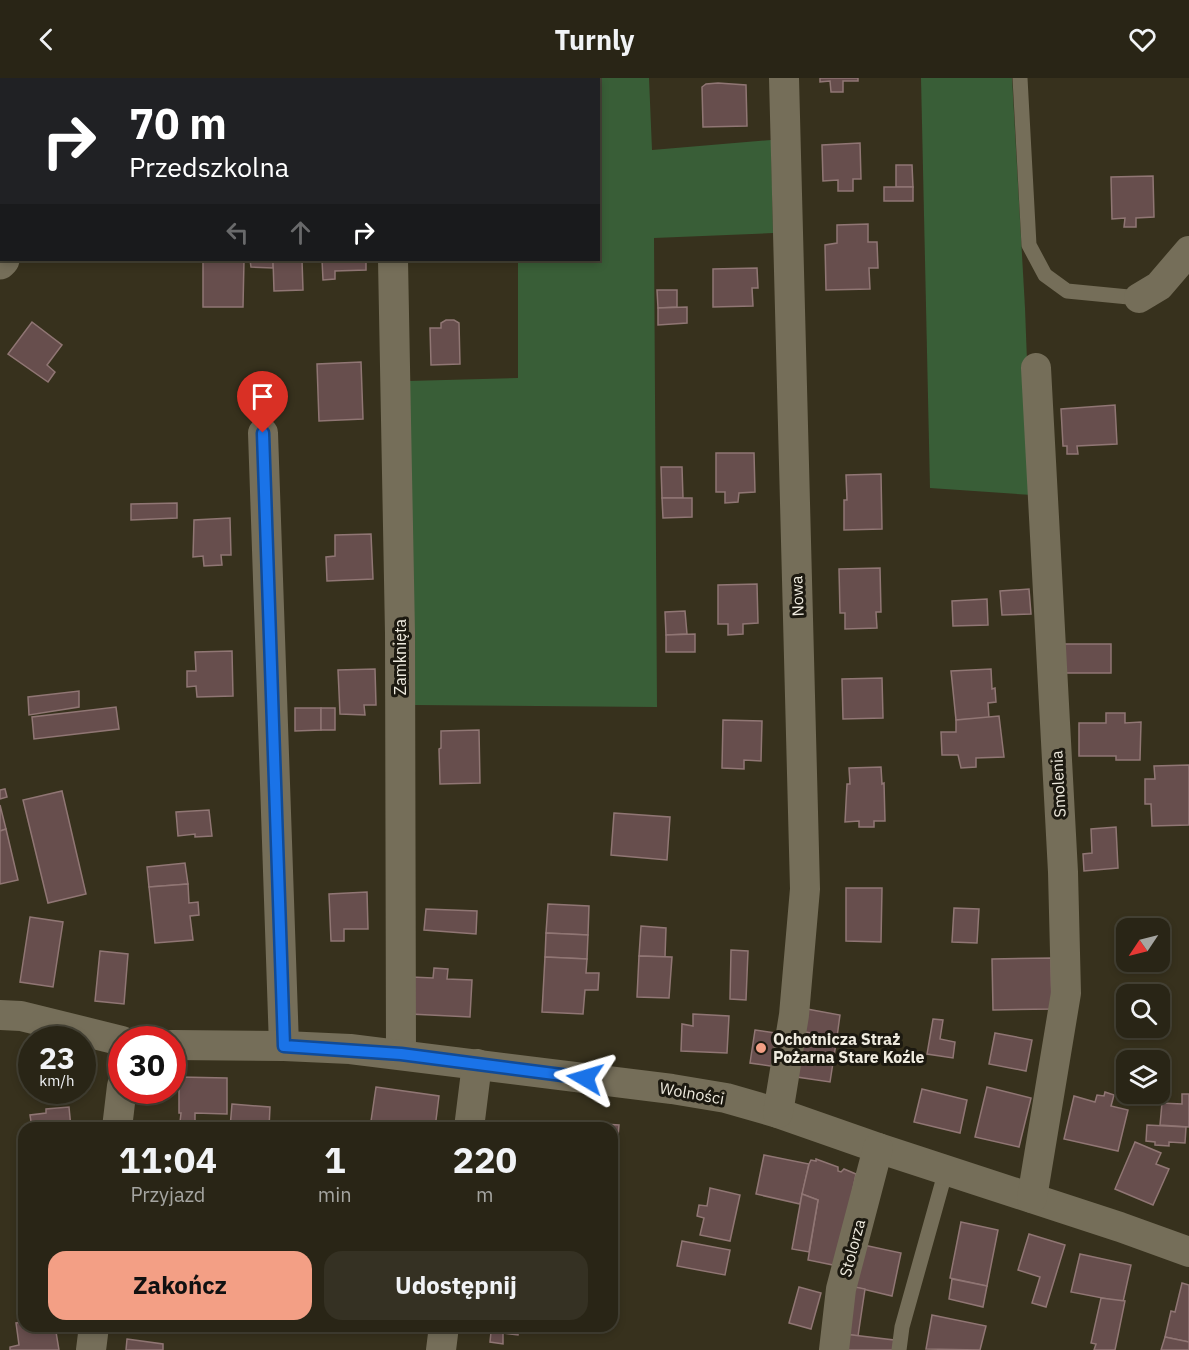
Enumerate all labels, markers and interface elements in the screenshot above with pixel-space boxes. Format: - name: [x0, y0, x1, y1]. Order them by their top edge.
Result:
- text: Turnly: [554, 22, 635, 57]
- icon: back: [30, 23, 63, 56]
- icon: heart: [1126, 23, 1159, 56]
- text: 70 m: [129, 96, 227, 151]
- icon: right: [30, 102, 108, 180]
- text: Przedszkolna: [129, 149, 289, 184]
- icon: left: [221, 216, 254, 249]
- icon: ahead: [284, 216, 317, 249]
- icon: right: [347, 216, 380, 249]
- pin: [237, 371, 288, 433]
- icon: arrive: [246, 380, 279, 413]
- street label: Nowa: [786, 575, 808, 617]
- street label: Zamknięta: [390, 618, 410, 695]
- street label: Smolenia: [1046, 750, 1070, 818]
- north arrow: [1116, 918, 1170, 972]
- map controls: [1116, 918, 1170, 1104]
- button: search: [1116, 984, 1170, 1038]
- speed limit sign: 30: [108, 1026, 186, 1104]
- place label: Ochotnicza Straż Pożarna Stare Koźle: [773, 1029, 924, 1067]
- text: 23: [39, 1038, 75, 1077]
- marker: Ochotnicza Straż Pożarna Stare Koźle: [754, 1041, 768, 1055]
- position arrow: [553, 1046, 617, 1110]
- button: layers: [1116, 1050, 1170, 1104]
- text: km/h: [39, 1071, 75, 1090]
- street label: Wolności: [658, 1077, 726, 1109]
- text: 11:04: [119, 1136, 217, 1183]
- text: 1: [324, 1136, 346, 1183]
- text: 220: [452, 1136, 517, 1183]
- text: Przyjazd: [130, 1181, 205, 1208]
- text: min: [318, 1181, 352, 1208]
- text: m: [476, 1181, 494, 1208]
- street label: Stolorza: [835, 1216, 869, 1279]
- button: Zakończ: [48, 1251, 312, 1320]
- button: Udostępnij: [324, 1251, 588, 1320]

